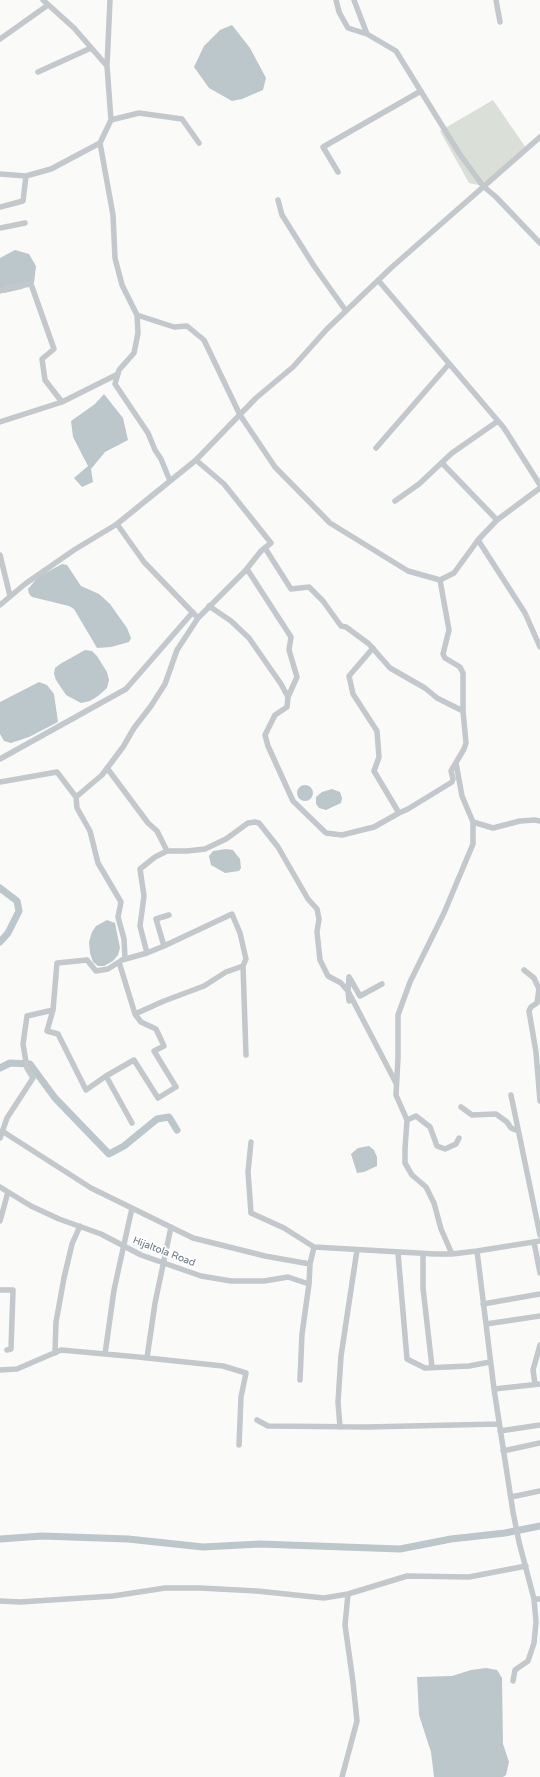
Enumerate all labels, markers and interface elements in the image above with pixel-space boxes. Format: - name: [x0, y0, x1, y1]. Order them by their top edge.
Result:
- street label: Hijaltola Road: [131, 1235, 197, 1269]

